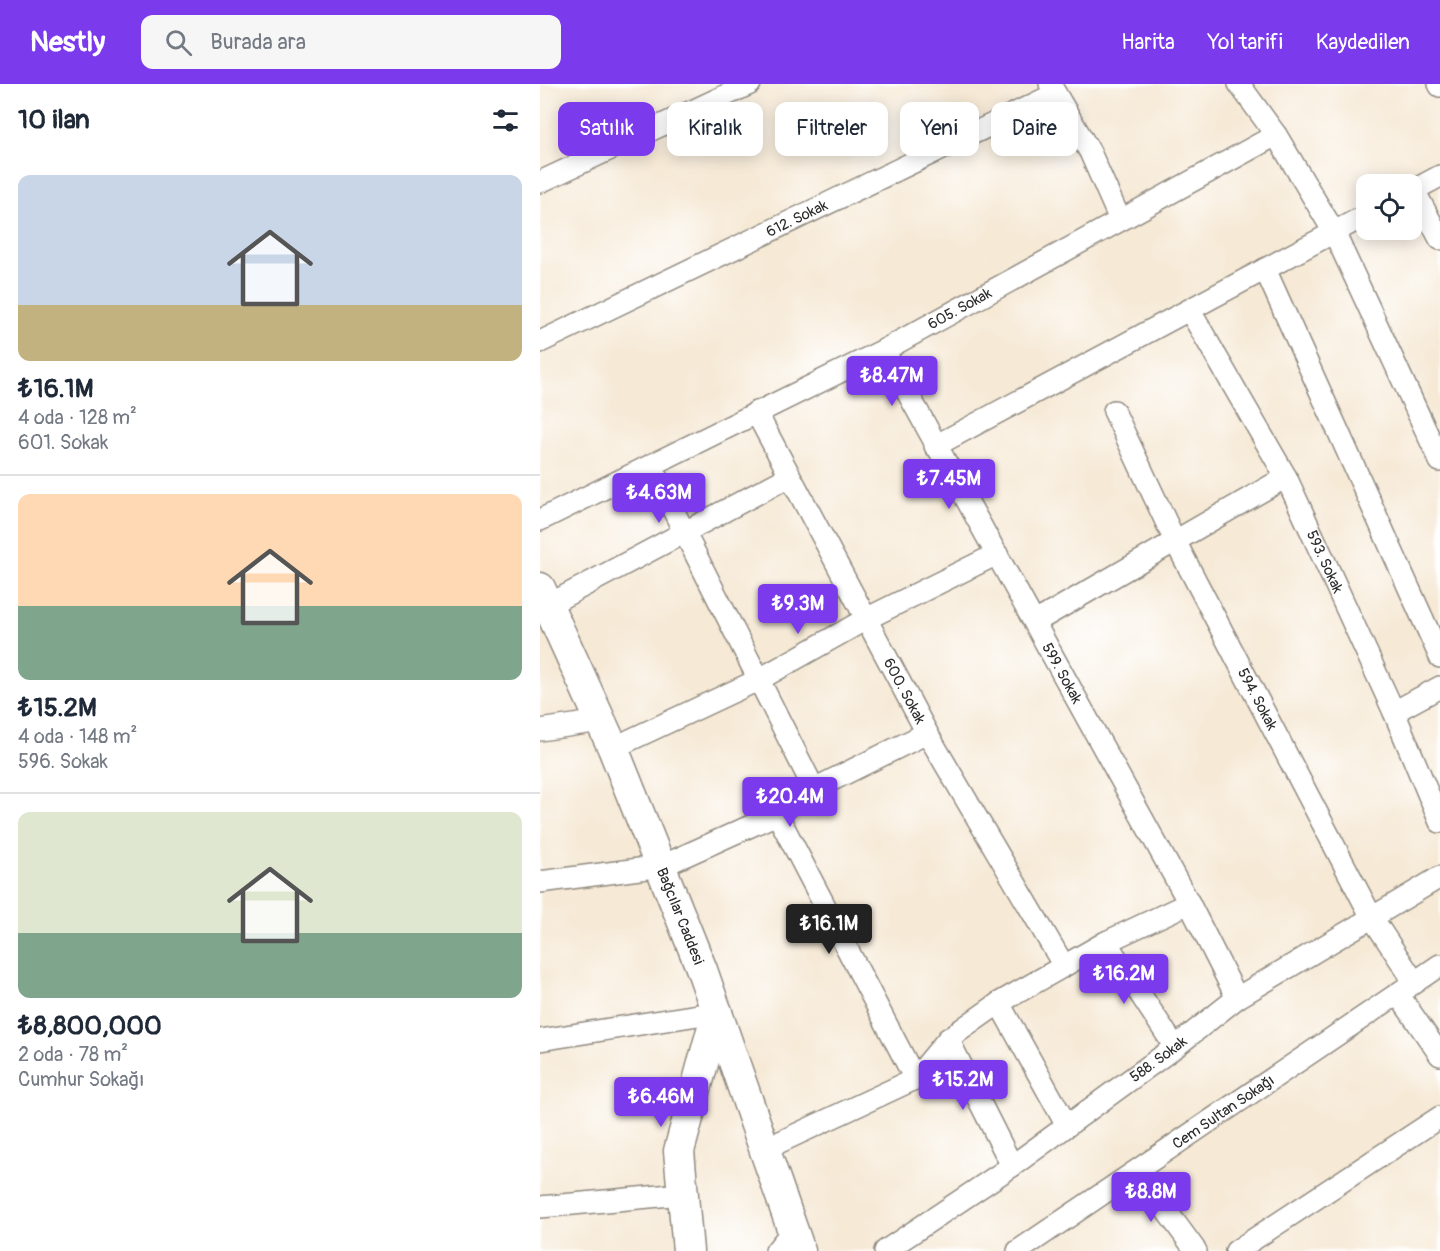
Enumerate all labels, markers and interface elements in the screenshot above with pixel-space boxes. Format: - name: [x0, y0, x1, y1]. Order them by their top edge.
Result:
- search box: [141, 15, 561, 69]
- text: Nestly: [30, 25, 105, 60]
- icon: search: [162, 26, 195, 59]
- text: Burada ara: [210, 28, 306, 56]
- text: Harita: [1121, 29, 1175, 56]
- text: Yol tarifi: [1208, 29, 1283, 56]
- text: Kaydedilen: [1316, 29, 1410, 56]
- chip: Satılık: [558, 102, 655, 156]
- chip: Kiralık: [667, 102, 763, 156]
- chip: Filtreler: [775, 102, 888, 156]
- chip: Yeni: [900, 102, 979, 156]
- chip: Daire: [991, 102, 1078, 156]
- text: 10 ilan: [18, 104, 90, 136]
- icon: filters: [489, 104, 522, 137]
- map controls: [1356, 174, 1422, 240]
- button: locate: [1356, 174, 1422, 240]
- street label: 612. Sokak: [763, 195, 831, 241]
- icon: home: [216, 214, 324, 322]
- street label: 605. Sokak: [924, 283, 996, 334]
- pin: ₺8.47M: [843, 356, 941, 407]
- text: ₺8.47M: [860, 363, 924, 388]
- text: ₺16.1M: [18, 373, 93, 405]
- text: 4 oda · 128 m²: [18, 405, 137, 430]
- text: 601. Sokak: [18, 430, 108, 455]
- pin: ₺7.45M: [900, 459, 998, 510]
- text: ₺7.45M: [917, 466, 981, 491]
- pin: ₺4.63M: [610, 473, 708, 524]
- text: ₺4.63M: [626, 480, 692, 505]
- street label: 593. Sokak: [1302, 527, 1348, 597]
- icon: home: [216, 533, 324, 641]
- pin: ₺9.3M: [756, 584, 840, 635]
- text: ₺9.3M: [772, 591, 824, 616]
- street label: 599. Sokak: [1038, 639, 1087, 707]
- street label: 600. Sokak: [879, 655, 930, 728]
- street label: 594. Sokak: [1234, 665, 1282, 734]
- text: ₺15.2M: [18, 692, 97, 724]
- text: 4 oda · 148 m²: [18, 724, 137, 749]
- text: 596. Sokak: [18, 749, 108, 774]
- pin: ₺20.4M: [741, 777, 839, 828]
- text: ₺20.4M: [756, 784, 824, 809]
- icon: home: [216, 851, 324, 959]
- street label: Bağcılar Caddesi: [652, 865, 708, 967]
- pin: ₺16.1M: [780, 904, 878, 955]
- text: ₺16.1M: [800, 911, 858, 936]
- pin: ₺16.2M: [1075, 954, 1173, 1005]
- text: ₺16.2M: [1093, 961, 1155, 986]
- text: ₺8,800,000: [18, 1010, 162, 1042]
- street label: 588. Sokak: [1126, 1031, 1191, 1086]
- text: 2 oda · 78 m²: [18, 1042, 128, 1067]
- pin: ₺15.2M: [914, 1060, 1012, 1111]
- text: Cumhur Sokağı: [18, 1067, 144, 1092]
- text: ₺15.2M: [933, 1067, 993, 1092]
- street label: Cem Sultan Sokağı: [1169, 1071, 1278, 1153]
- pin: ₺6.46M: [612, 1077, 710, 1128]
- text: ₺6.46M: [628, 1084, 694, 1109]
- pin: ₺8.8M: [1109, 1172, 1193, 1223]
- text: ₺8.8M: [1126, 1179, 1176, 1204]

